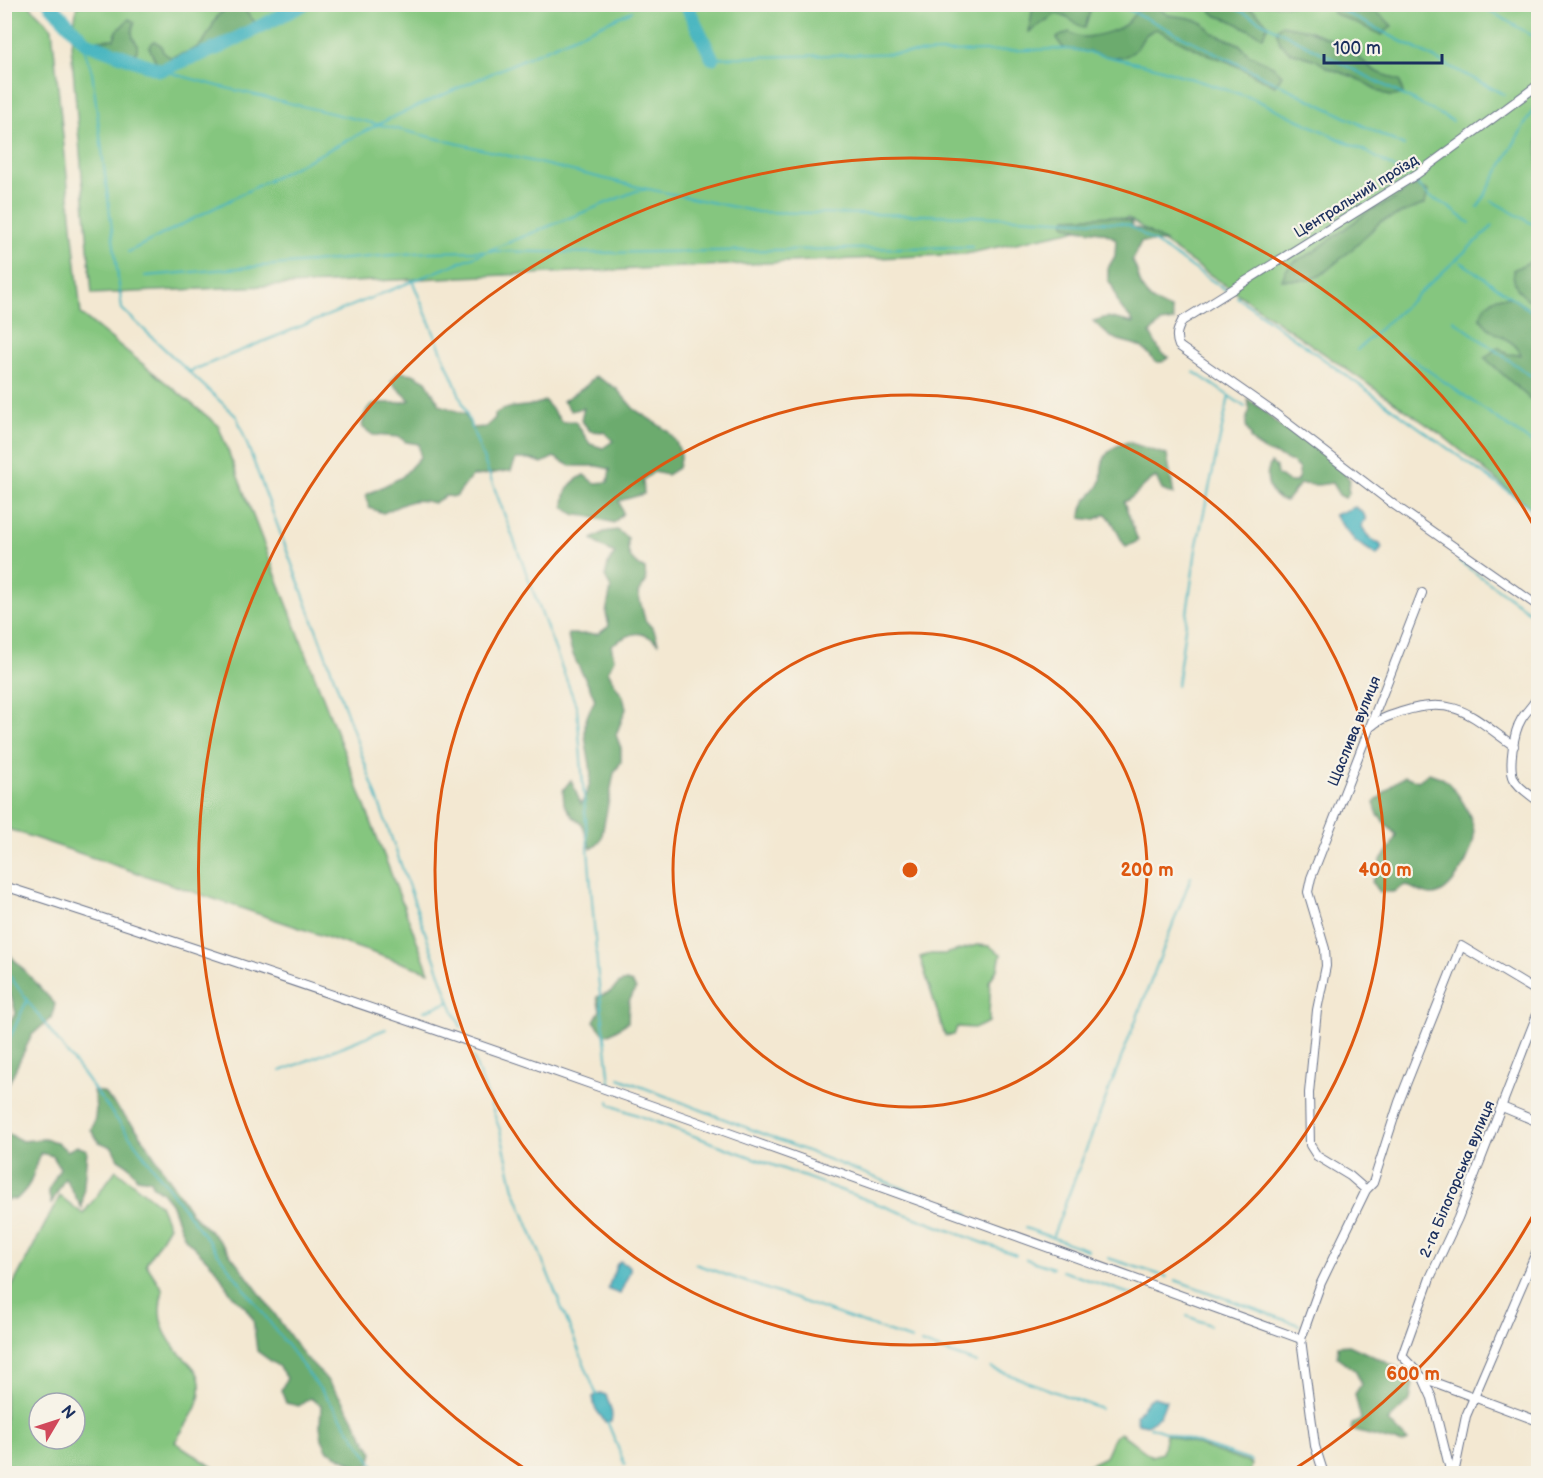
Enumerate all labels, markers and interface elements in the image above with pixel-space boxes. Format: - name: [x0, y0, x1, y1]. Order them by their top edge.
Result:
- scale bar: [1324, 27, 1442, 65]
- text: 100 m: [1333, 38, 1381, 59]
- street label: Центральний проїзд: [1291, 150, 1422, 242]
- street label: Щаслива вулиця: [1324, 673, 1385, 789]
- centre of rings: [900, 860, 920, 880]
- text: 200 m: [1120, 860, 1174, 881]
- text: 400 m: [1358, 860, 1412, 881]
- street label: 2-га Білогорська вулиця: [1416, 1098, 1499, 1261]
- text: 600 m: [1386, 1364, 1440, 1385]
- north arrow: [27, 1391, 87, 1451]
- text: N: [56, 1402, 79, 1423]

